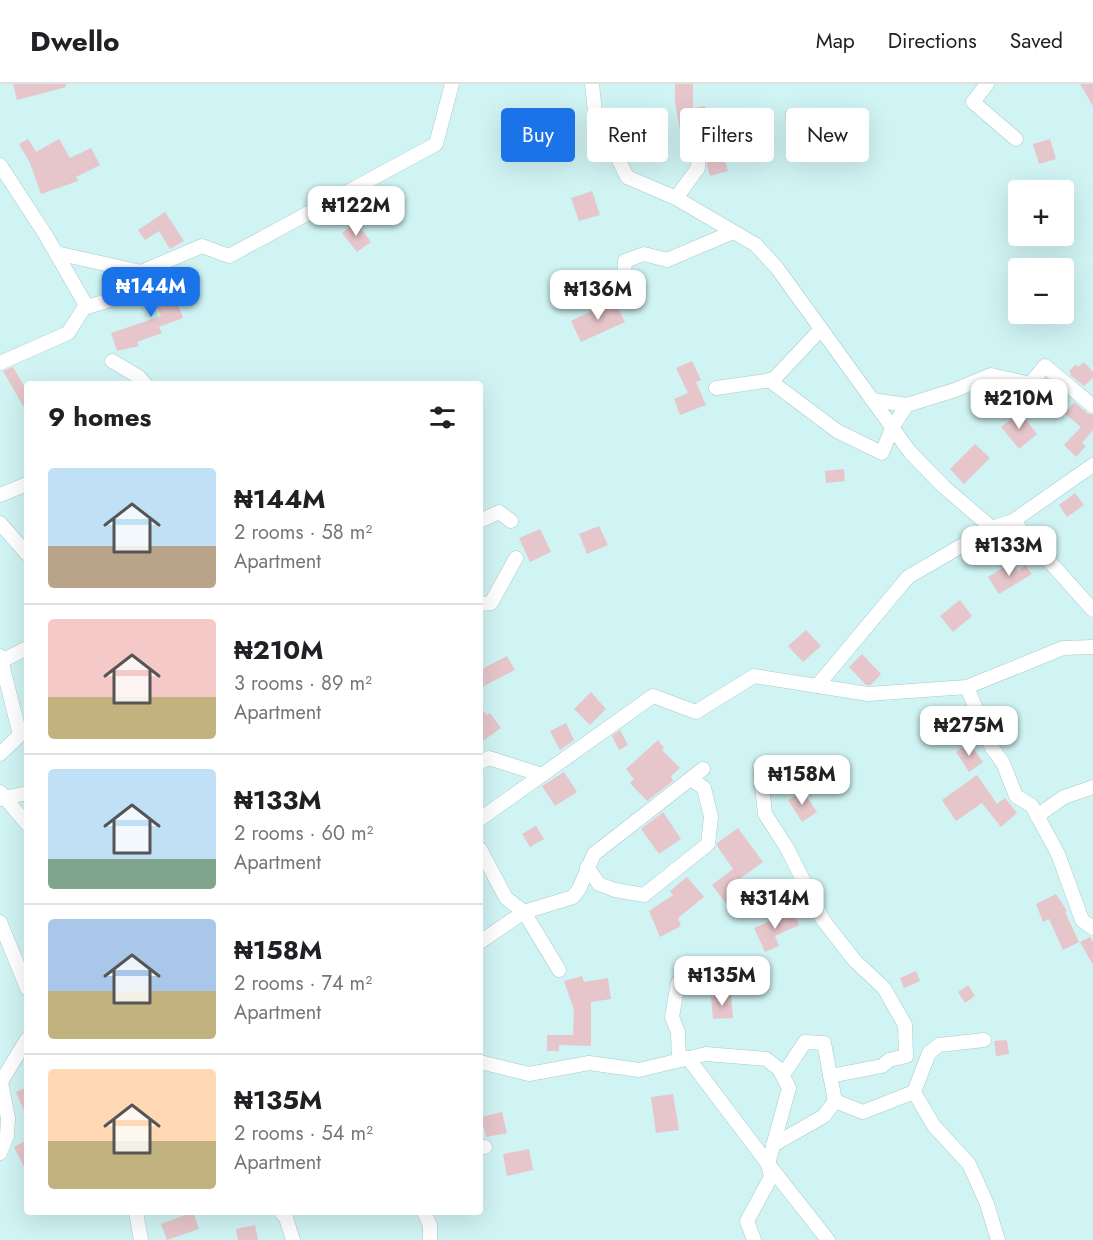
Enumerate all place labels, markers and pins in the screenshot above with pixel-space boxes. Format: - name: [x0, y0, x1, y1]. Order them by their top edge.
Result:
- pin: ₦122M: [314, 186, 398, 237]
- pin: ₦144M: [109, 267, 193, 318]
- pin: ₦136M: [556, 270, 640, 321]
- pin: ₦210M: [977, 379, 1061, 430]
- pin: ₦133M: [967, 526, 1051, 577]
- pin: ₦275M: [927, 706, 1011, 757]
- pin: ₦158M: [760, 755, 844, 806]
- pin: ₦314M: [733, 879, 817, 930]
- pin: ₦135M: [680, 956, 764, 1007]

